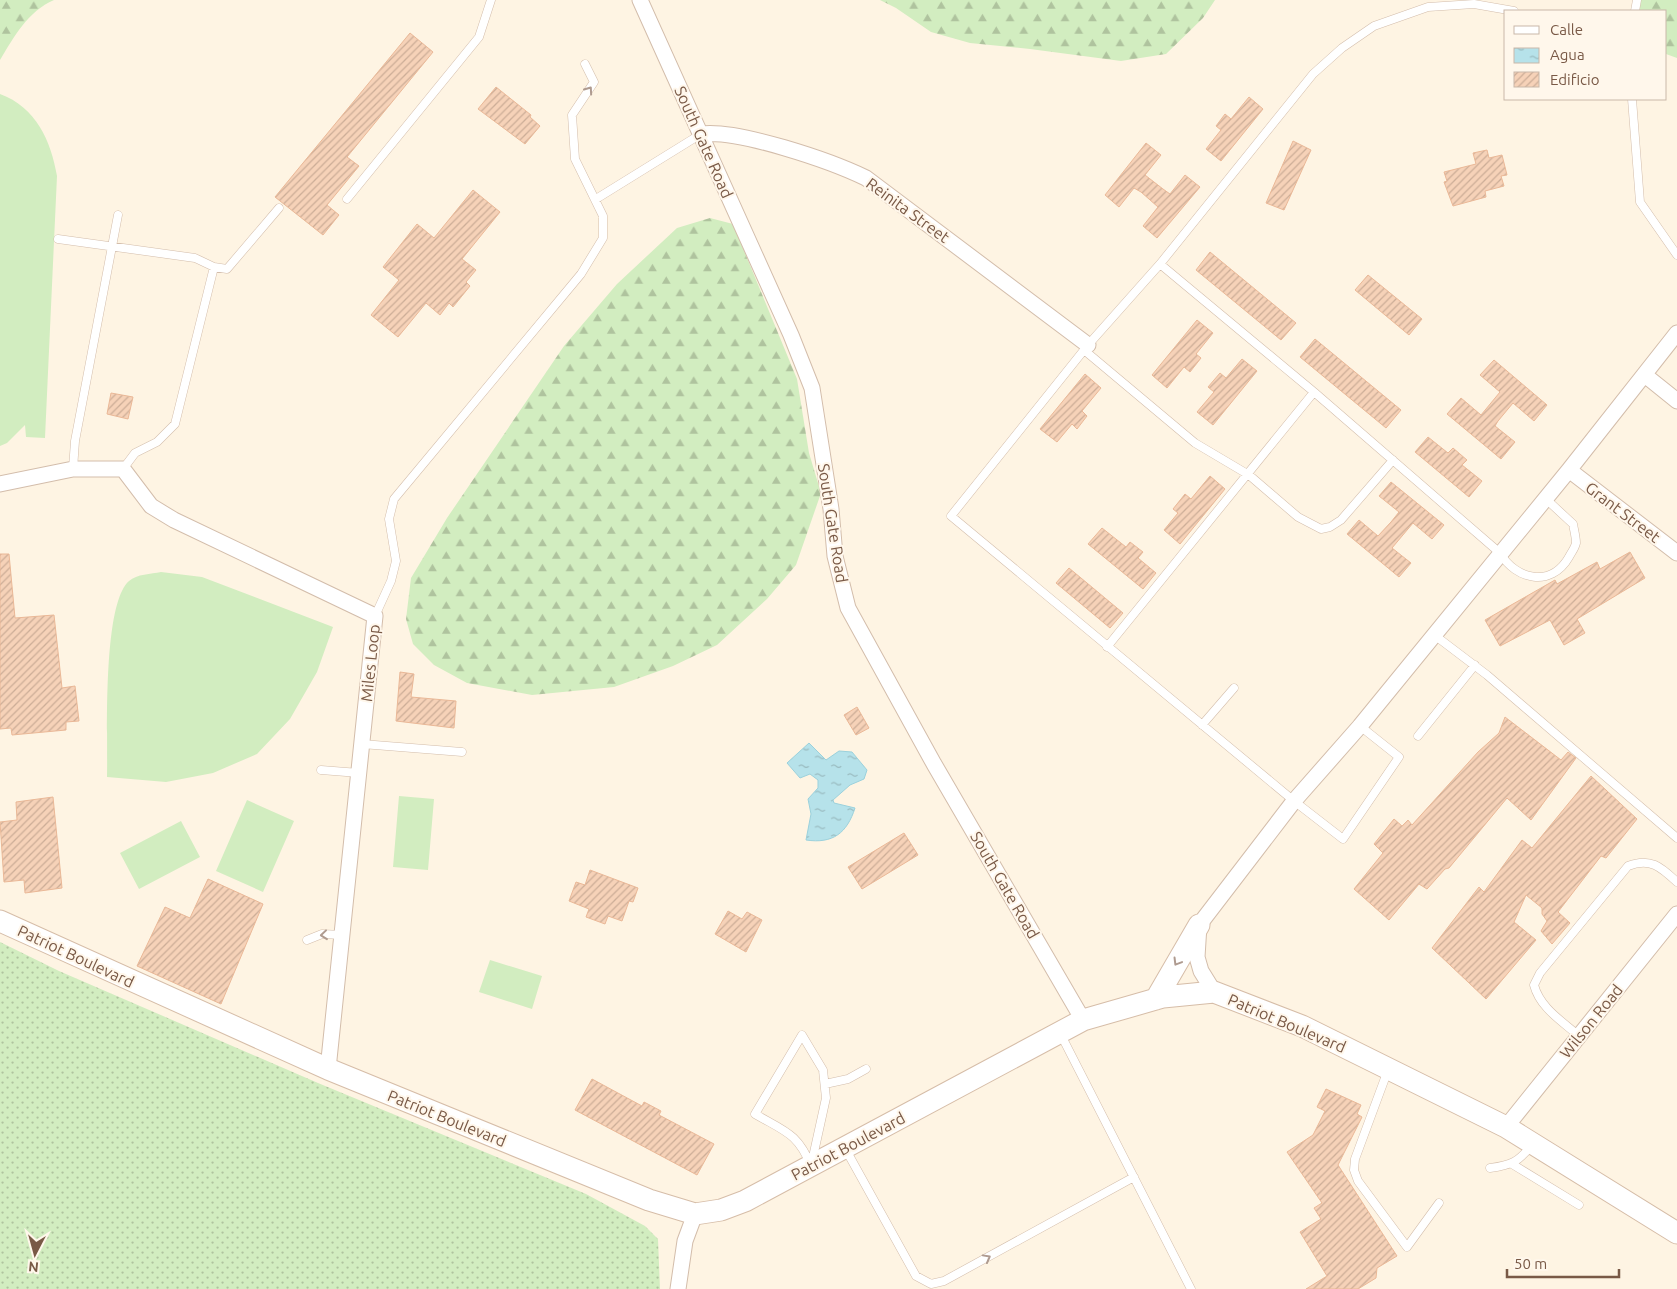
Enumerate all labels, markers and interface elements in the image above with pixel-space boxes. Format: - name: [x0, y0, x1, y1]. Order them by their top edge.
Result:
- legend: [1504, 10, 1667, 100]
- text: Calle: [1550, 21, 1583, 38]
- text: Agua: [1550, 46, 1585, 63]
- text: Edificio: [1550, 71, 1599, 88]
- street label: South Gate Road: [671, 83, 737, 201]
- one-way arrow: [583, 86, 592, 96]
- street label: Reinita Street: [863, 174, 954, 247]
- street label: South Gate Road: [815, 462, 851, 584]
- street label: Grant Street: [1582, 478, 1664, 546]
- street label: Miles Loop: [357, 623, 383, 703]
- street label: South Gate Road: [967, 828, 1043, 942]
- street label: Patriot Boulevard: [15, 921, 137, 991]
- one-way arrow: [320, 929, 328, 940]
- one-way arrow: [1174, 957, 1184, 966]
- street label: Wilson Road: [1556, 981, 1626, 1061]
- street label: Patriot Boulevard: [1225, 990, 1349, 1056]
- street label: Patriot Boulevard: [385, 1086, 509, 1150]
- street label: Patriot Boulevard: [788, 1108, 908, 1184]
- north arrow: [10, 1229, 60, 1279]
- scale bar: [1507, 1246, 1620, 1278]
- one-way arrow: [982, 1254, 991, 1264]
- text: 50 m: [1514, 1255, 1547, 1272]
- text: N: [28, 1258, 40, 1275]

